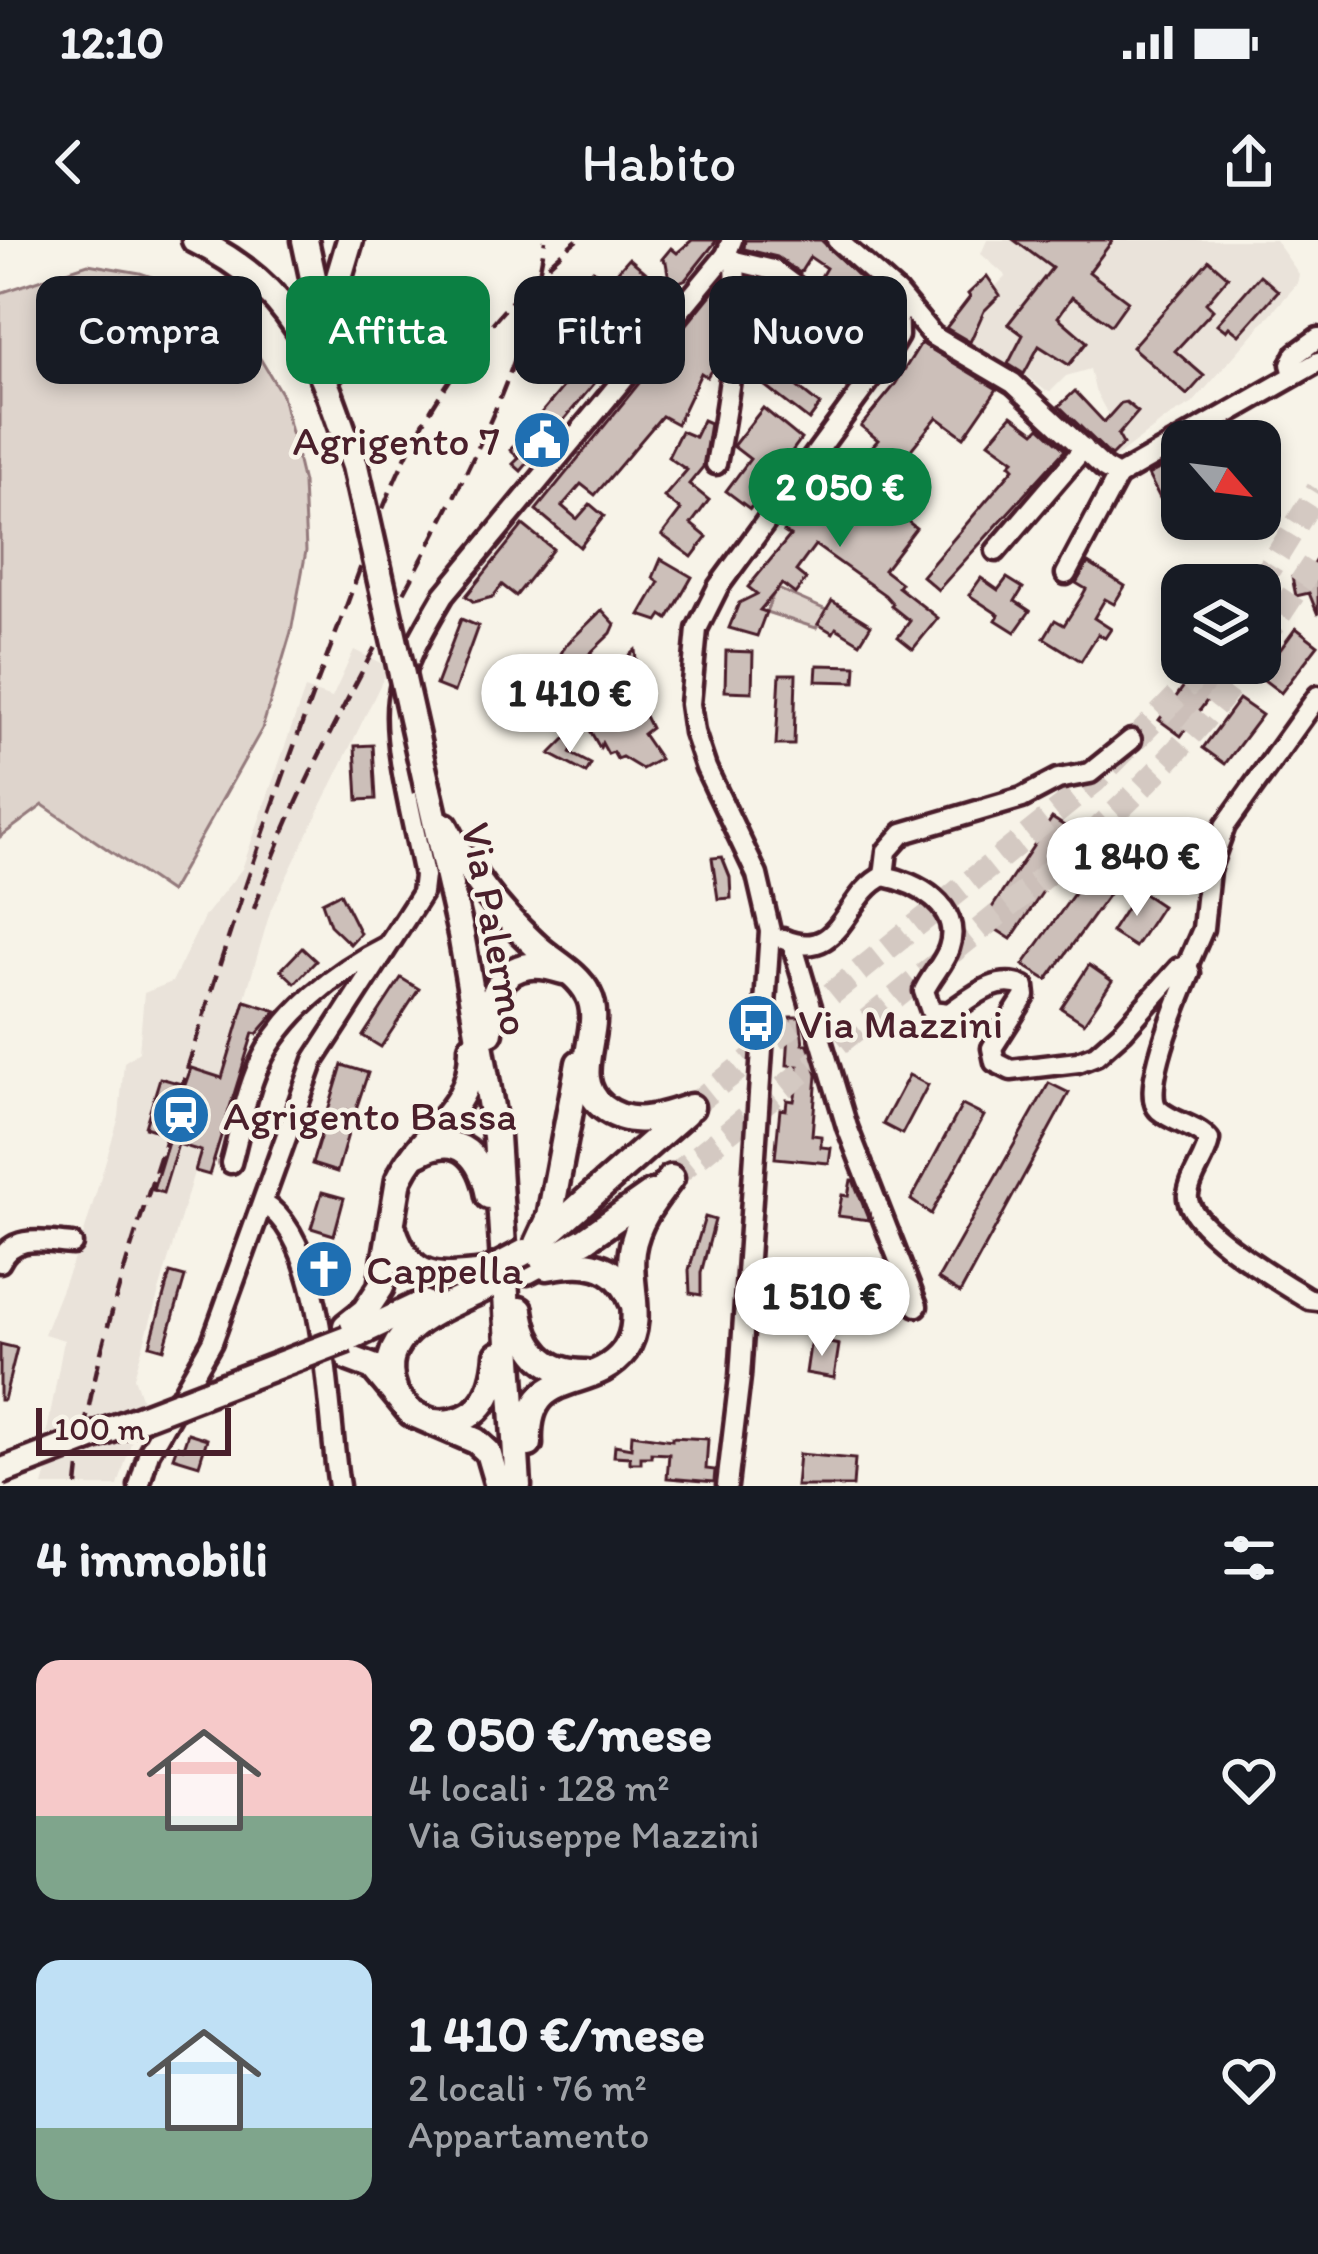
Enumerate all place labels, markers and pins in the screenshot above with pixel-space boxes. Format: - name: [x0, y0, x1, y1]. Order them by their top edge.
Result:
- public building icon: Agrigento 7: [511, 409, 573, 471]
- place label: Agrigento 7: [292, 415, 500, 466]
- pin: 2 050 €: [729, 448, 951, 550]
- pin: 1 410 €: [459, 654, 681, 756]
- pin: 1 840 €: [1026, 817, 1248, 919]
- bus stop icon: Via Mazzini: [725, 992, 787, 1054]
- place label: Via Mazzini: [798, 998, 1003, 1049]
- station icon: Agrigento Bassa: [150, 1084, 212, 1146]
- place label: Agrigento Bassa: [223, 1090, 517, 1141]
- church icon: Cappella: [293, 1238, 355, 1300]
- place label: Cappella: [366, 1244, 524, 1295]
- pin: 1 510 €: [711, 1257, 933, 1359]

